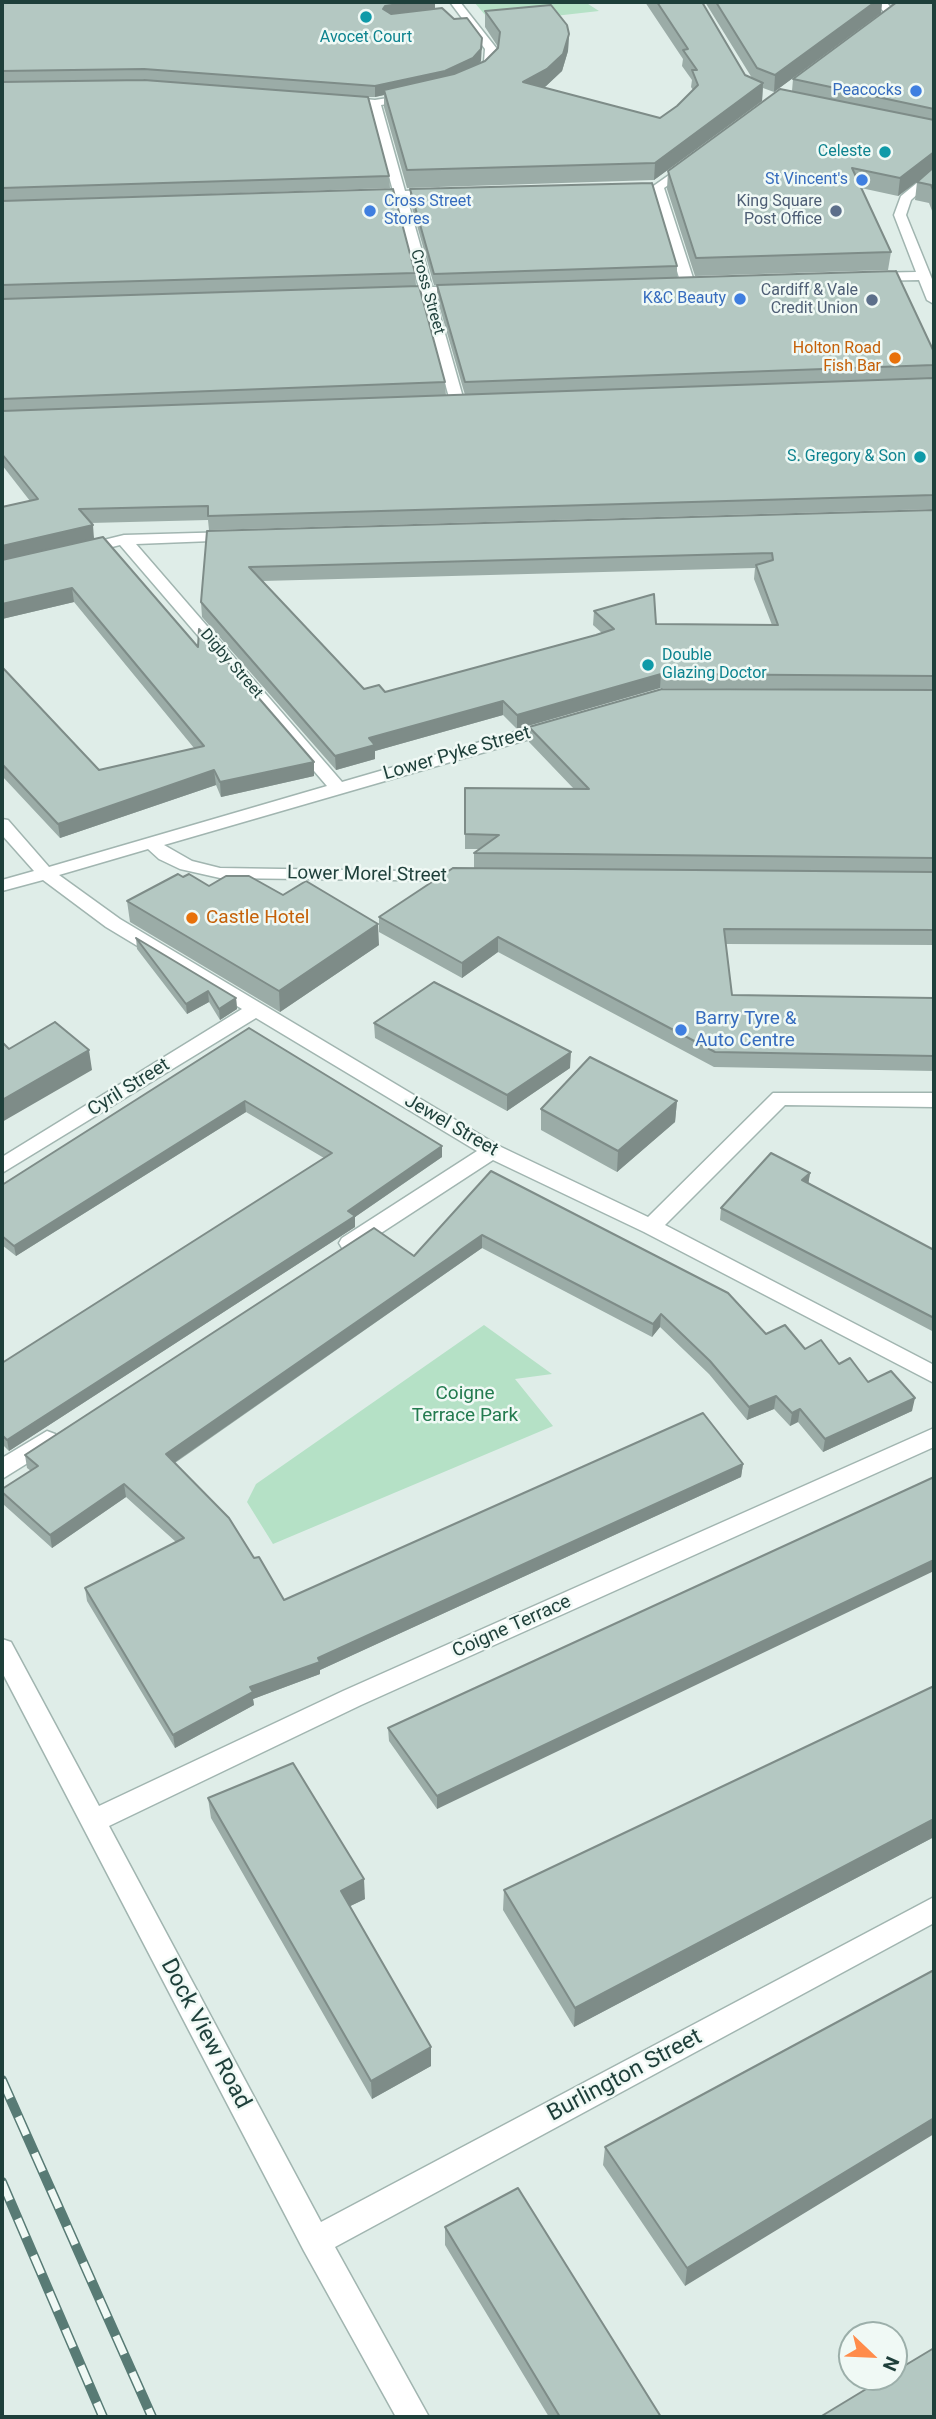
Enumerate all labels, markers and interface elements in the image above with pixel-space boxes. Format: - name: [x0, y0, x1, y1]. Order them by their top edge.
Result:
- marker: Avocet Court: [358, 9, 374, 25]
- place label: Avocet Court: [320, 28, 412, 48]
- place label: Peacocks: [833, 81, 902, 101]
- marker: Peacocks: [908, 83, 924, 99]
- place label: Celeste: [818, 142, 871, 162]
- marker: Celeste: [877, 144, 893, 160]
- place label: St Vincent's: [765, 170, 848, 190]
- marker: St Vincent's: [854, 172, 870, 188]
- place label: Cross Street Stores: [384, 192, 472, 230]
- place label: King Square Post Office: [736, 192, 822, 230]
- marker: Cross Street Stores: [362, 203, 378, 219]
- marker: King Square Post Office: [828, 203, 844, 219]
- street label: Cross Street: [406, 247, 448, 337]
- place label: Cardiff & Vale Credit Union: [761, 281, 858, 319]
- place label: K&C Beauty: [643, 289, 726, 309]
- marker: K&C Beauty: [732, 291, 748, 307]
- marker: Cardiff & Vale Credit Union: [864, 292, 880, 308]
- place label: Holton Road Fish Bar: [793, 339, 881, 377]
- marker: Holton Road Fish Bar: [887, 350, 903, 366]
- place label: S. Gregory & Son: [787, 447, 906, 467]
- marker: S. Gregory & Son: [912, 449, 928, 465]
- street label: Digby Street: [196, 625, 266, 703]
- place label: Double Glazing Doctor: [662, 646, 767, 684]
- marker: Double Glazing Doctor: [640, 657, 656, 673]
- street label: Lower Pyke Street: [381, 722, 533, 786]
- street label: Lower Morel Street: [287, 862, 447, 888]
- place label: Castle Hotel: [206, 907, 309, 929]
- marker: Castle Hotel: [184, 910, 200, 926]
- place label: Barry Tyre & Auto Centre: [695, 1008, 796, 1052]
- marker: Barry Tyre & Auto Centre: [673, 1022, 689, 1038]
- street label: Cyril Street: [84, 1054, 174, 1122]
- street label: Jewel Street: [400, 1090, 502, 1162]
- park label: Coigne Terrace Park: [412, 1383, 518, 1427]
- street label: Coigne Terrace: [449, 1591, 575, 1663]
- street label: Dock View Road: [154, 1954, 256, 2114]
- street label: Burlington Street: [543, 2024, 707, 2128]
- north arrow: [838, 2321, 908, 2391]
- text: N: [878, 2353, 904, 2374]

